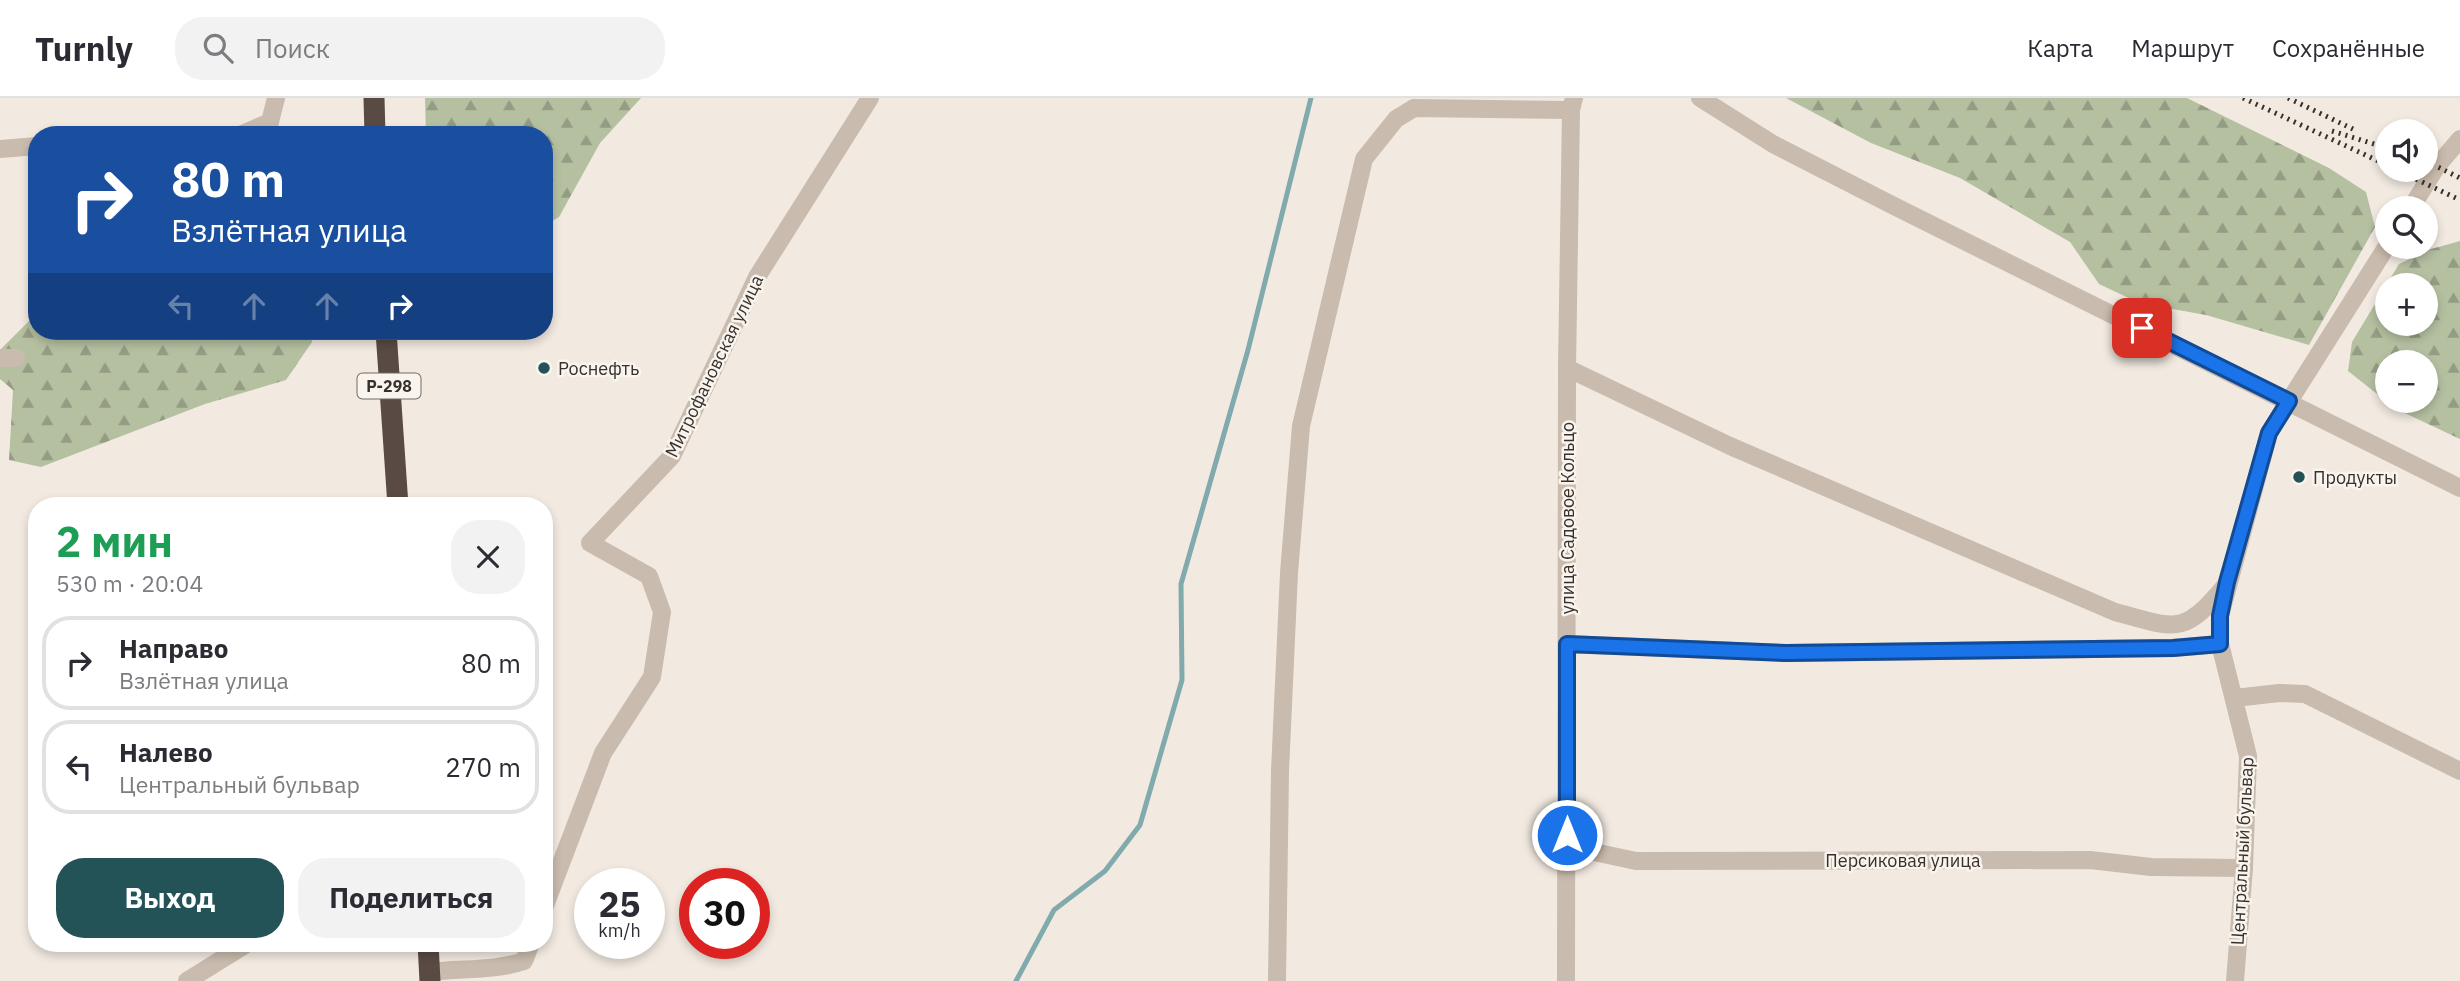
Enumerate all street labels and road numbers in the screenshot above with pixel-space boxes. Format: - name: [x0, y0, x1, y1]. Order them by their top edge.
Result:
- street label: Митрофановская улица: [660, 271, 768, 461]
- road number: Р-298: [358, 374, 420, 398]
- street label: улица Садовое Кольцо: [1556, 422, 1579, 614]
- street label: Центральный бульвар: [2226, 756, 2258, 946]
- street label: Персиковая улица: [1825, 849, 1981, 872]

